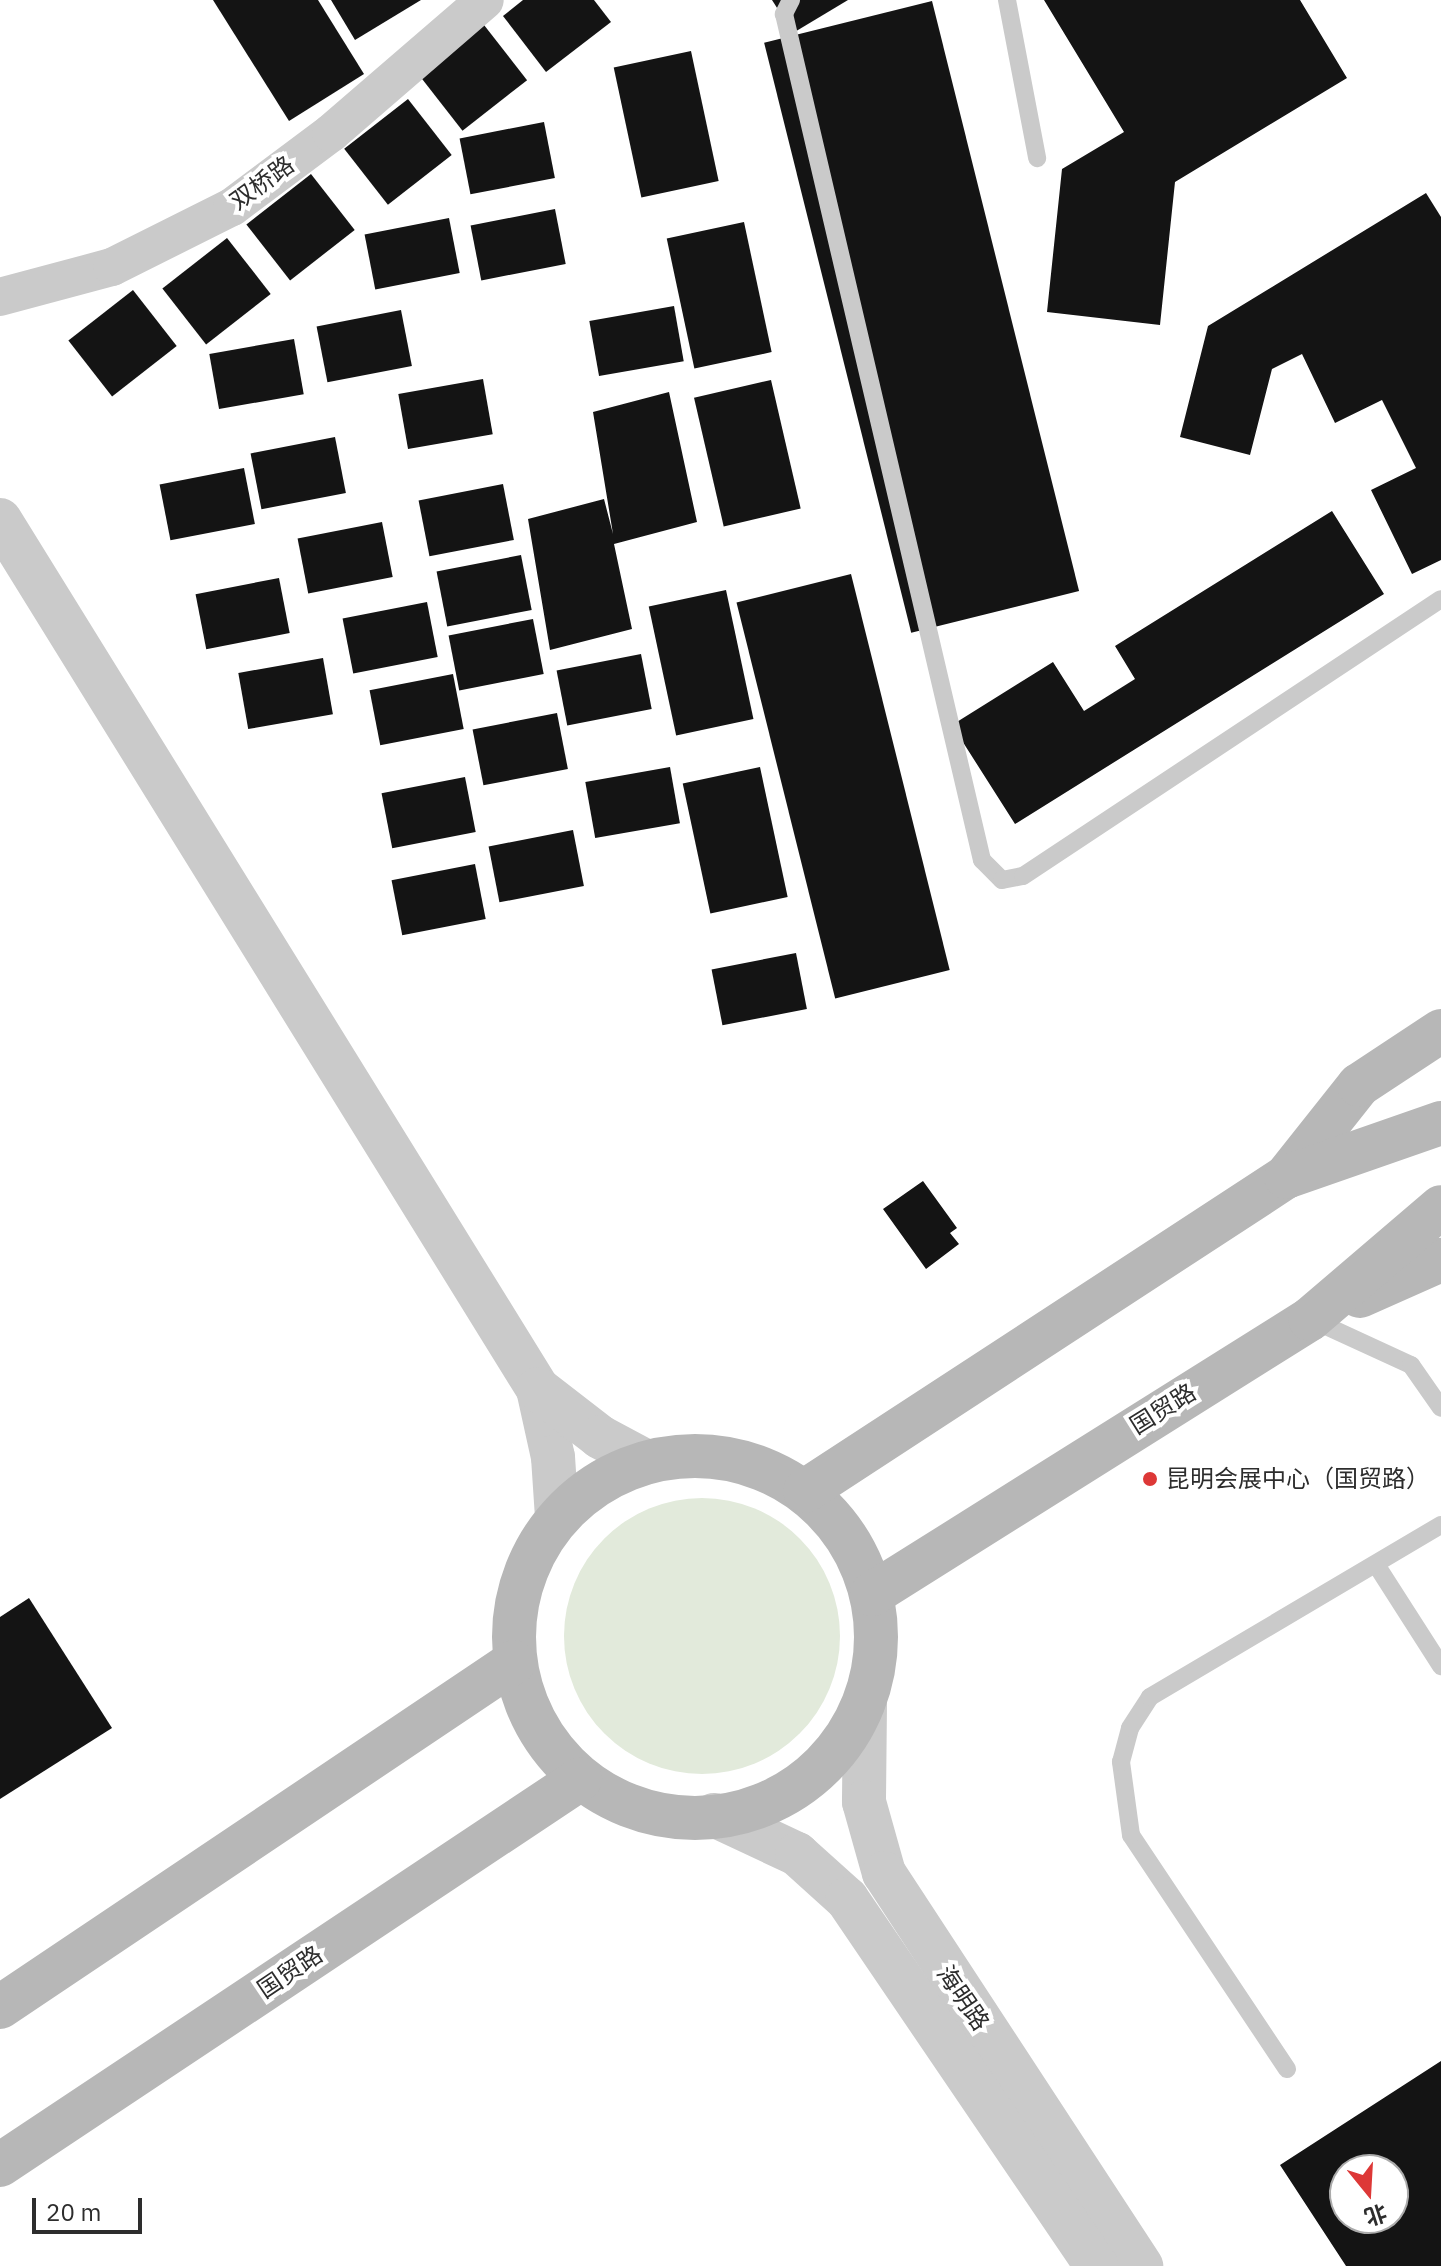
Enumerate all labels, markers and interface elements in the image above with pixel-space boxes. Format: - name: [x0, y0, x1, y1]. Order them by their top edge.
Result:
- street label: 双桥路: [224, 150, 300, 216]
- street label: 国贸路: [1125, 1378, 1201, 1440]
- place label: 昆明会展中心（国贸路）: [1166, 1465, 1430, 1493]
- marker: 昆明会展中心（国贸路）: [1141, 1470, 1159, 1488]
- street label: 国贸路: [252, 1940, 328, 2004]
- street label: 海明路: [931, 1960, 995, 2036]
- north arrow: [1329, 2154, 1409, 2234]
- scale bar: [36, 2182, 146, 2232]
- text: 20 m: [46, 2196, 101, 2228]
- text: 北: [1361, 2198, 1391, 2233]

